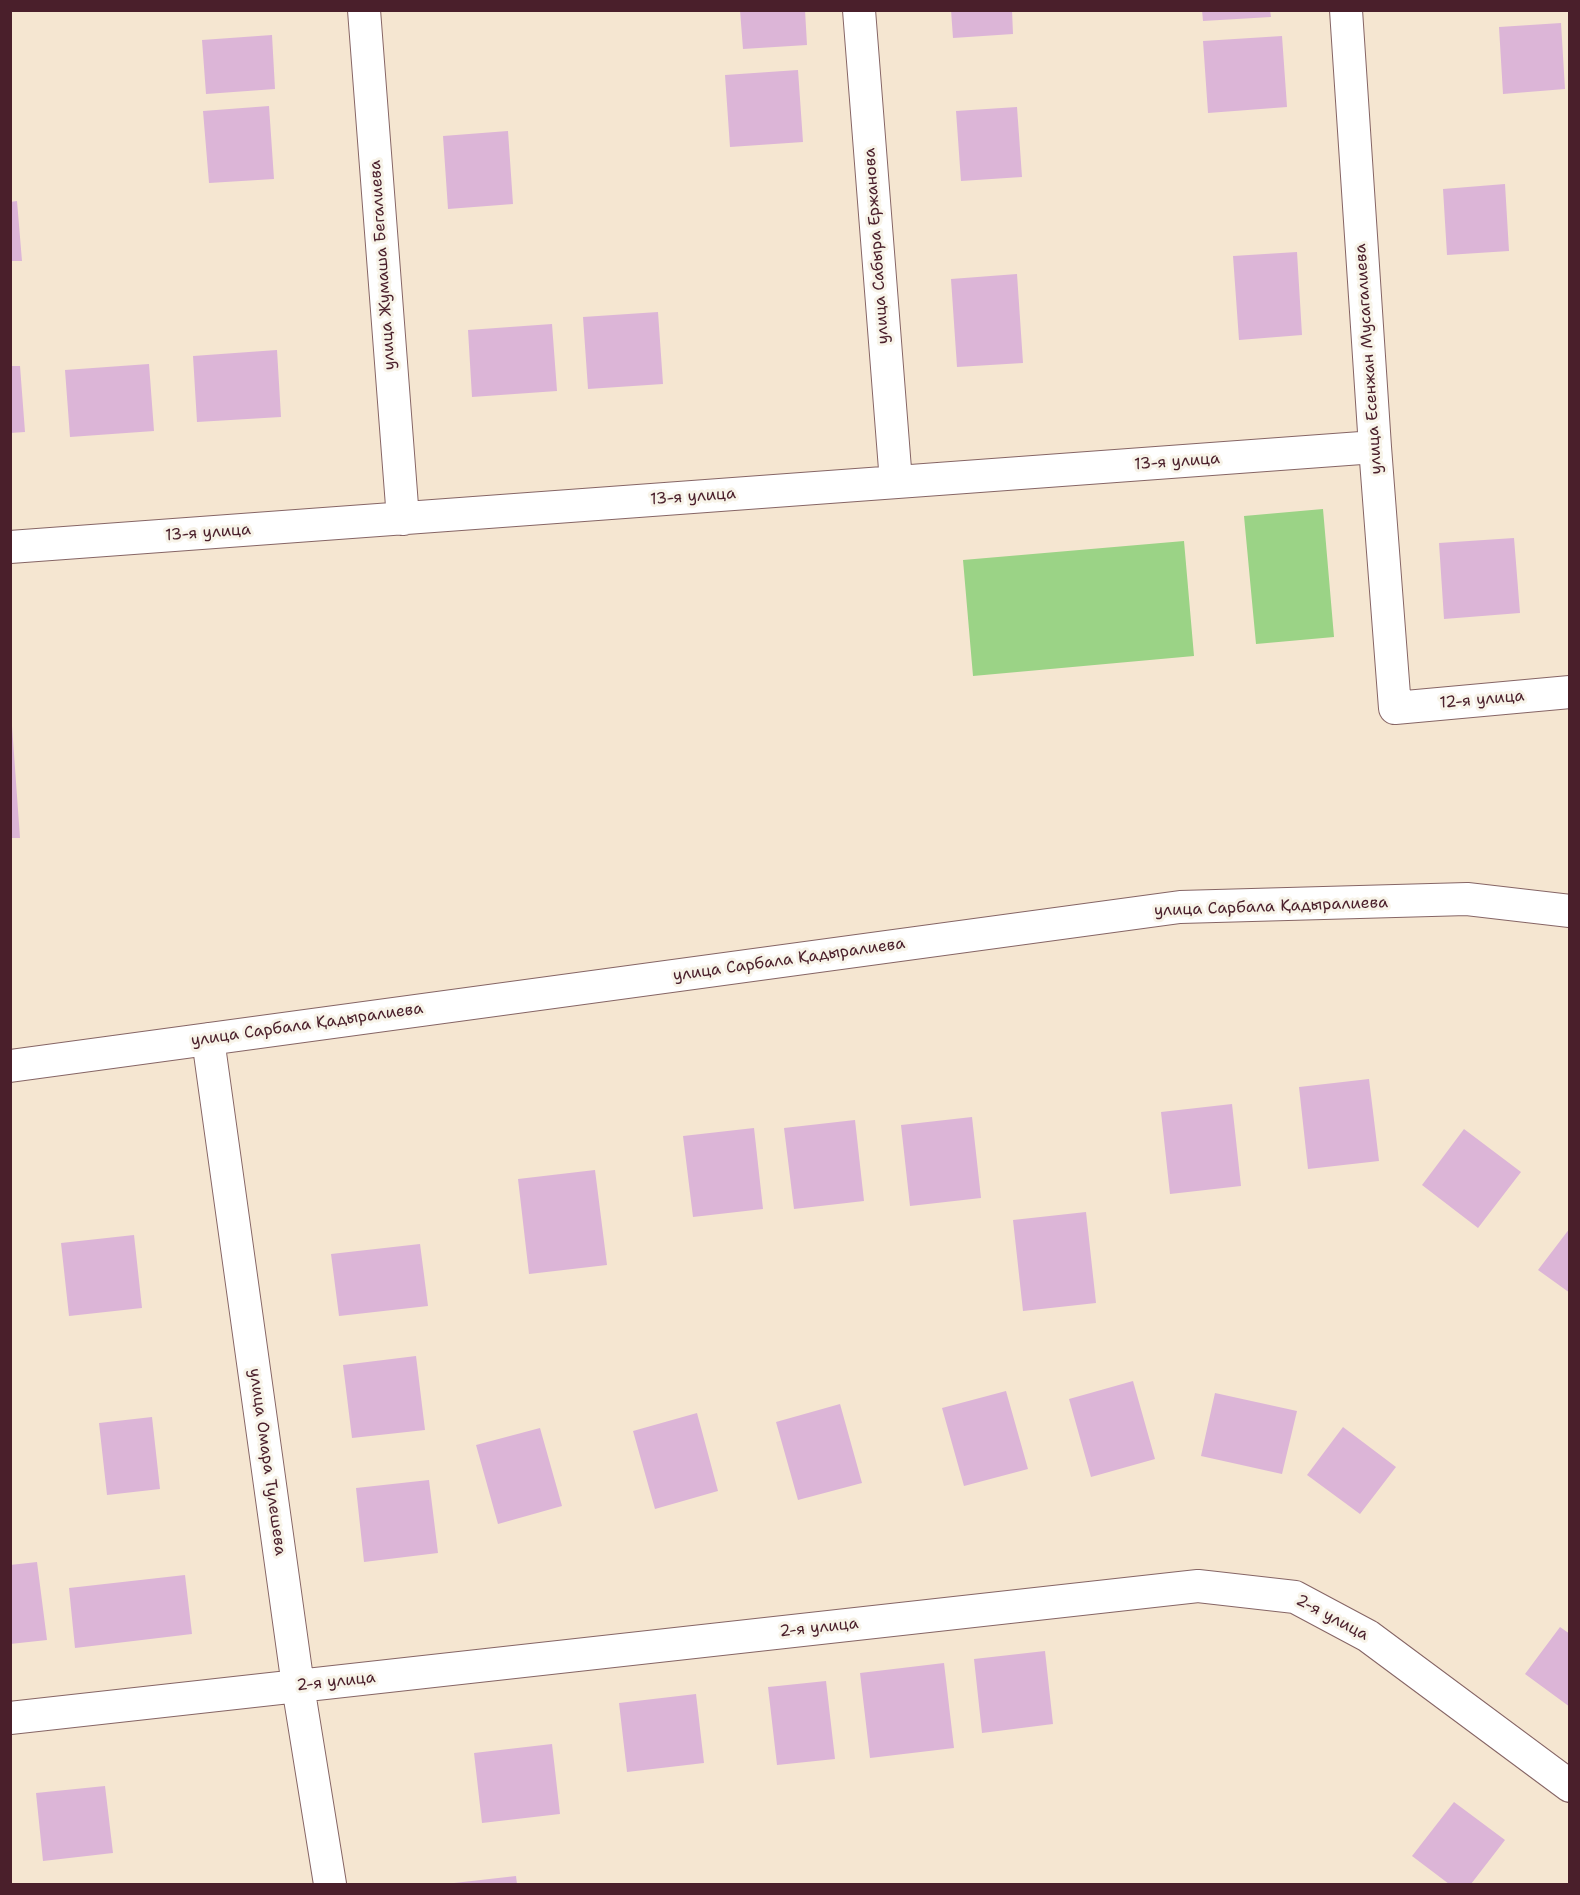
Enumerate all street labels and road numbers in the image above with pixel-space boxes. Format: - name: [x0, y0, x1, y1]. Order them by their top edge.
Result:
- street label: улица Сабыра Ержанова: [861, 147, 893, 345]
- street label: улица Жумаша Бегалиева: [366, 159, 400, 371]
- street label: улица Есенжан Мусагалиева: [1351, 243, 1387, 475]
- street label: 13-я улица: [1133, 449, 1221, 475]
- street label: 13-я улица: [649, 484, 737, 510]
- street label: 13-я улица: [164, 520, 252, 546]
- street label: 12-я улица: [1439, 687, 1525, 713]
- street label: улица Сарбала Қадыралиева: [1154, 893, 1388, 921]
- street label: улица Сарбала Қадыралиева: [672, 934, 906, 986]
- street label: улица Сарбала Қадыралиева: [190, 999, 424, 1051]
- street label: улица Омара Тулешева: [244, 1367, 290, 1557]
- street label: 2-я улица: [1293, 1591, 1371, 1645]
- street label: 2-я улица: [779, 1614, 859, 1642]
- street label: 2-я улица: [296, 1668, 376, 1696]

